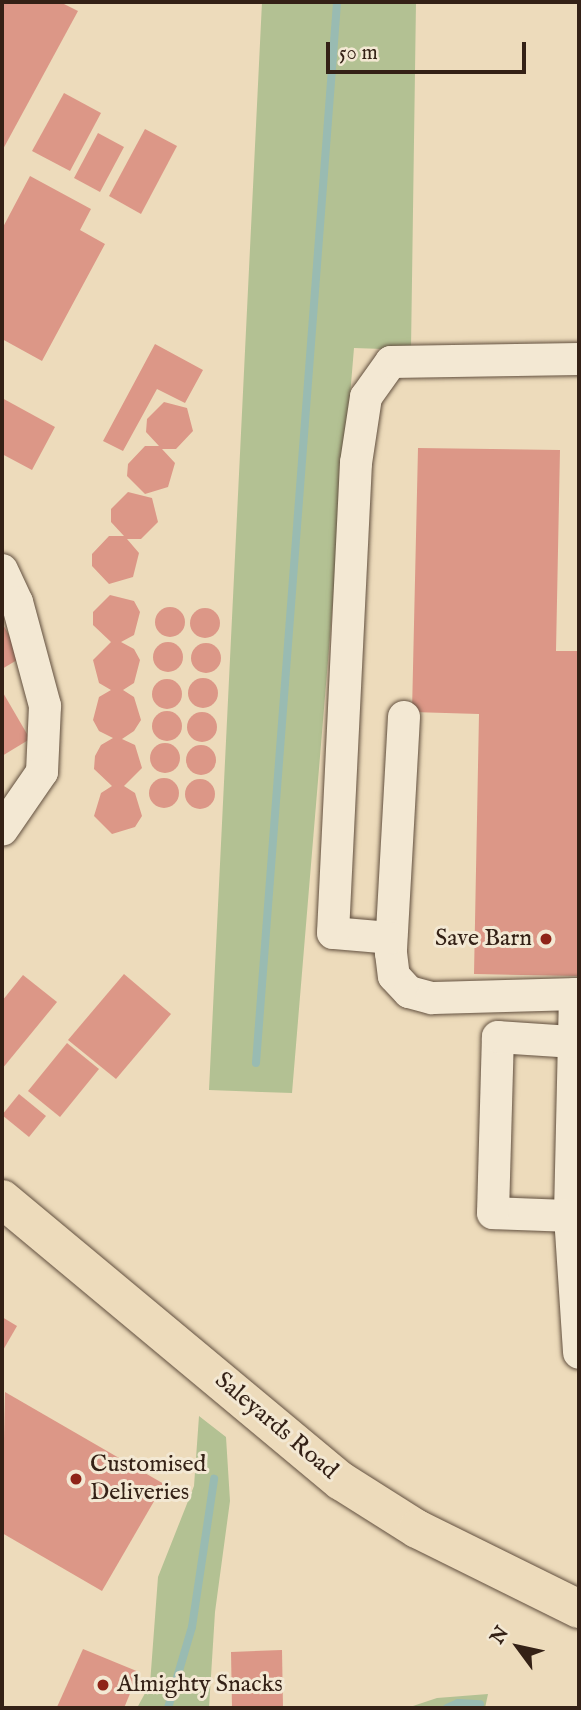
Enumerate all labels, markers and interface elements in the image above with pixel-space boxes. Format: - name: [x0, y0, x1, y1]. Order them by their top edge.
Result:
- scale bar: [329, 28, 528, 72]
- text: 50 m: [339, 40, 378, 67]
- place label: Save Barn: [435, 925, 532, 953]
- marker: Save Barn: [538, 931, 554, 947]
- street label: Saleyards Road: [209, 1366, 343, 1486]
- place label: Customised Deliveries: [90, 1451, 206, 1507]
- marker: Customised Deliveries: [68, 1471, 84, 1487]
- north arrow: [483, 1612, 553, 1682]
- text: N: [486, 1622, 515, 1649]
- place label: Almighty Snacks: [117, 1671, 283, 1699]
- marker: Almighty Snacks: [95, 1677, 111, 1693]

